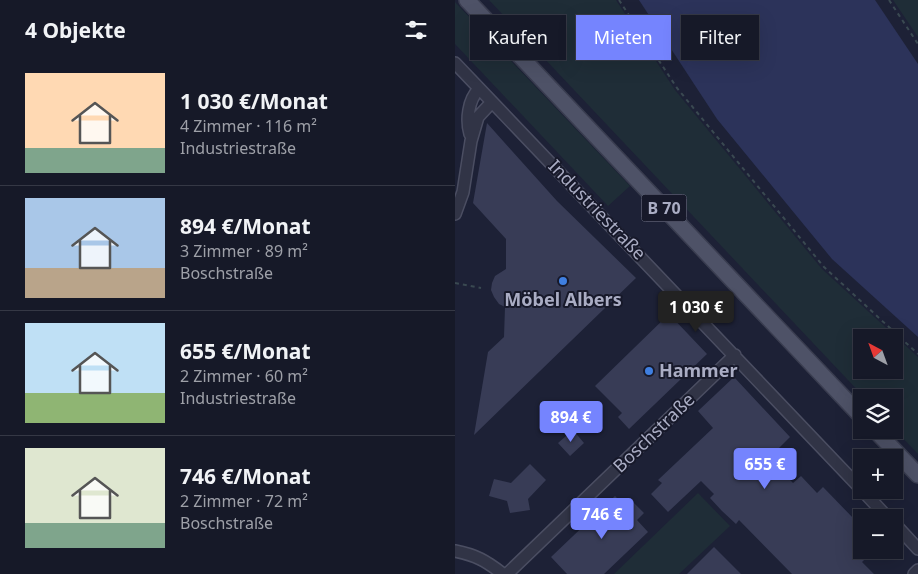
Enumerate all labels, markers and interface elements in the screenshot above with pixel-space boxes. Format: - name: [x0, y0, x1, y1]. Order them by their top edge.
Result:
- chip: Kaufen: [470, 15, 566, 60]
- chip: Mieten: [576, 15, 671, 60]
- chip: Filter: [681, 15, 759, 60]
- text: 4 Objekte: [25, 16, 126, 44]
- icon: filters: [402, 16, 430, 44]
- text: 1 030 €/Monat: [180, 87, 328, 115]
- icon: home: [65, 93, 125, 153]
- text: 4 Zimmer · 116 m²: [180, 115, 317, 137]
- text: Industriestraße: [180, 137, 296, 159]
- street label: Industriestraße: [544, 154, 652, 265]
- road number: B 70: [641, 194, 687, 222]
- text: 894 €/Monat: [180, 212, 311, 240]
- icon: home: [65, 218, 125, 278]
- text: 3 Zimmer · 89 m²: [180, 240, 308, 262]
- text: Boschstraße: [180, 262, 273, 284]
- marker: Möbel Albers: [557, 275, 569, 287]
- place label: Möbel Albers: [504, 287, 622, 311]
- pin: 1 030 €: [650, 290, 742, 333]
- text: 1 030 €: [669, 296, 723, 318]
- north arrow: [853, 329, 903, 379]
- map controls: [853, 329, 903, 559]
- text: 655 €/Monat: [180, 337, 311, 365]
- icon: home: [65, 343, 125, 403]
- place label: Hammer: [659, 358, 737, 382]
- text: 2 Zimmer · 60 m²: [180, 365, 308, 387]
- marker: Hammer: [643, 365, 655, 377]
- text: Industriestraße: [180, 387, 296, 409]
- street label: Boschstraße: [607, 387, 699, 477]
- button: layers: [853, 389, 903, 439]
- pin: 894 €: [536, 400, 606, 443]
- text: 894 €: [551, 406, 591, 428]
- pin: 655 €: [730, 448, 800, 490]
- button: +: [853, 449, 903, 499]
- text: 655 €: [745, 453, 785, 475]
- text: 746 €/Monat: [180, 462, 311, 490]
- icon: home: [65, 468, 125, 528]
- text: 2 Zimmer · 72 m²: [180, 490, 308, 512]
- pin: 746 €: [567, 498, 637, 540]
- text: 746 €: [582, 503, 622, 525]
- button: −: [853, 509, 903, 559]
- text: Boschstraße: [180, 512, 273, 534]

